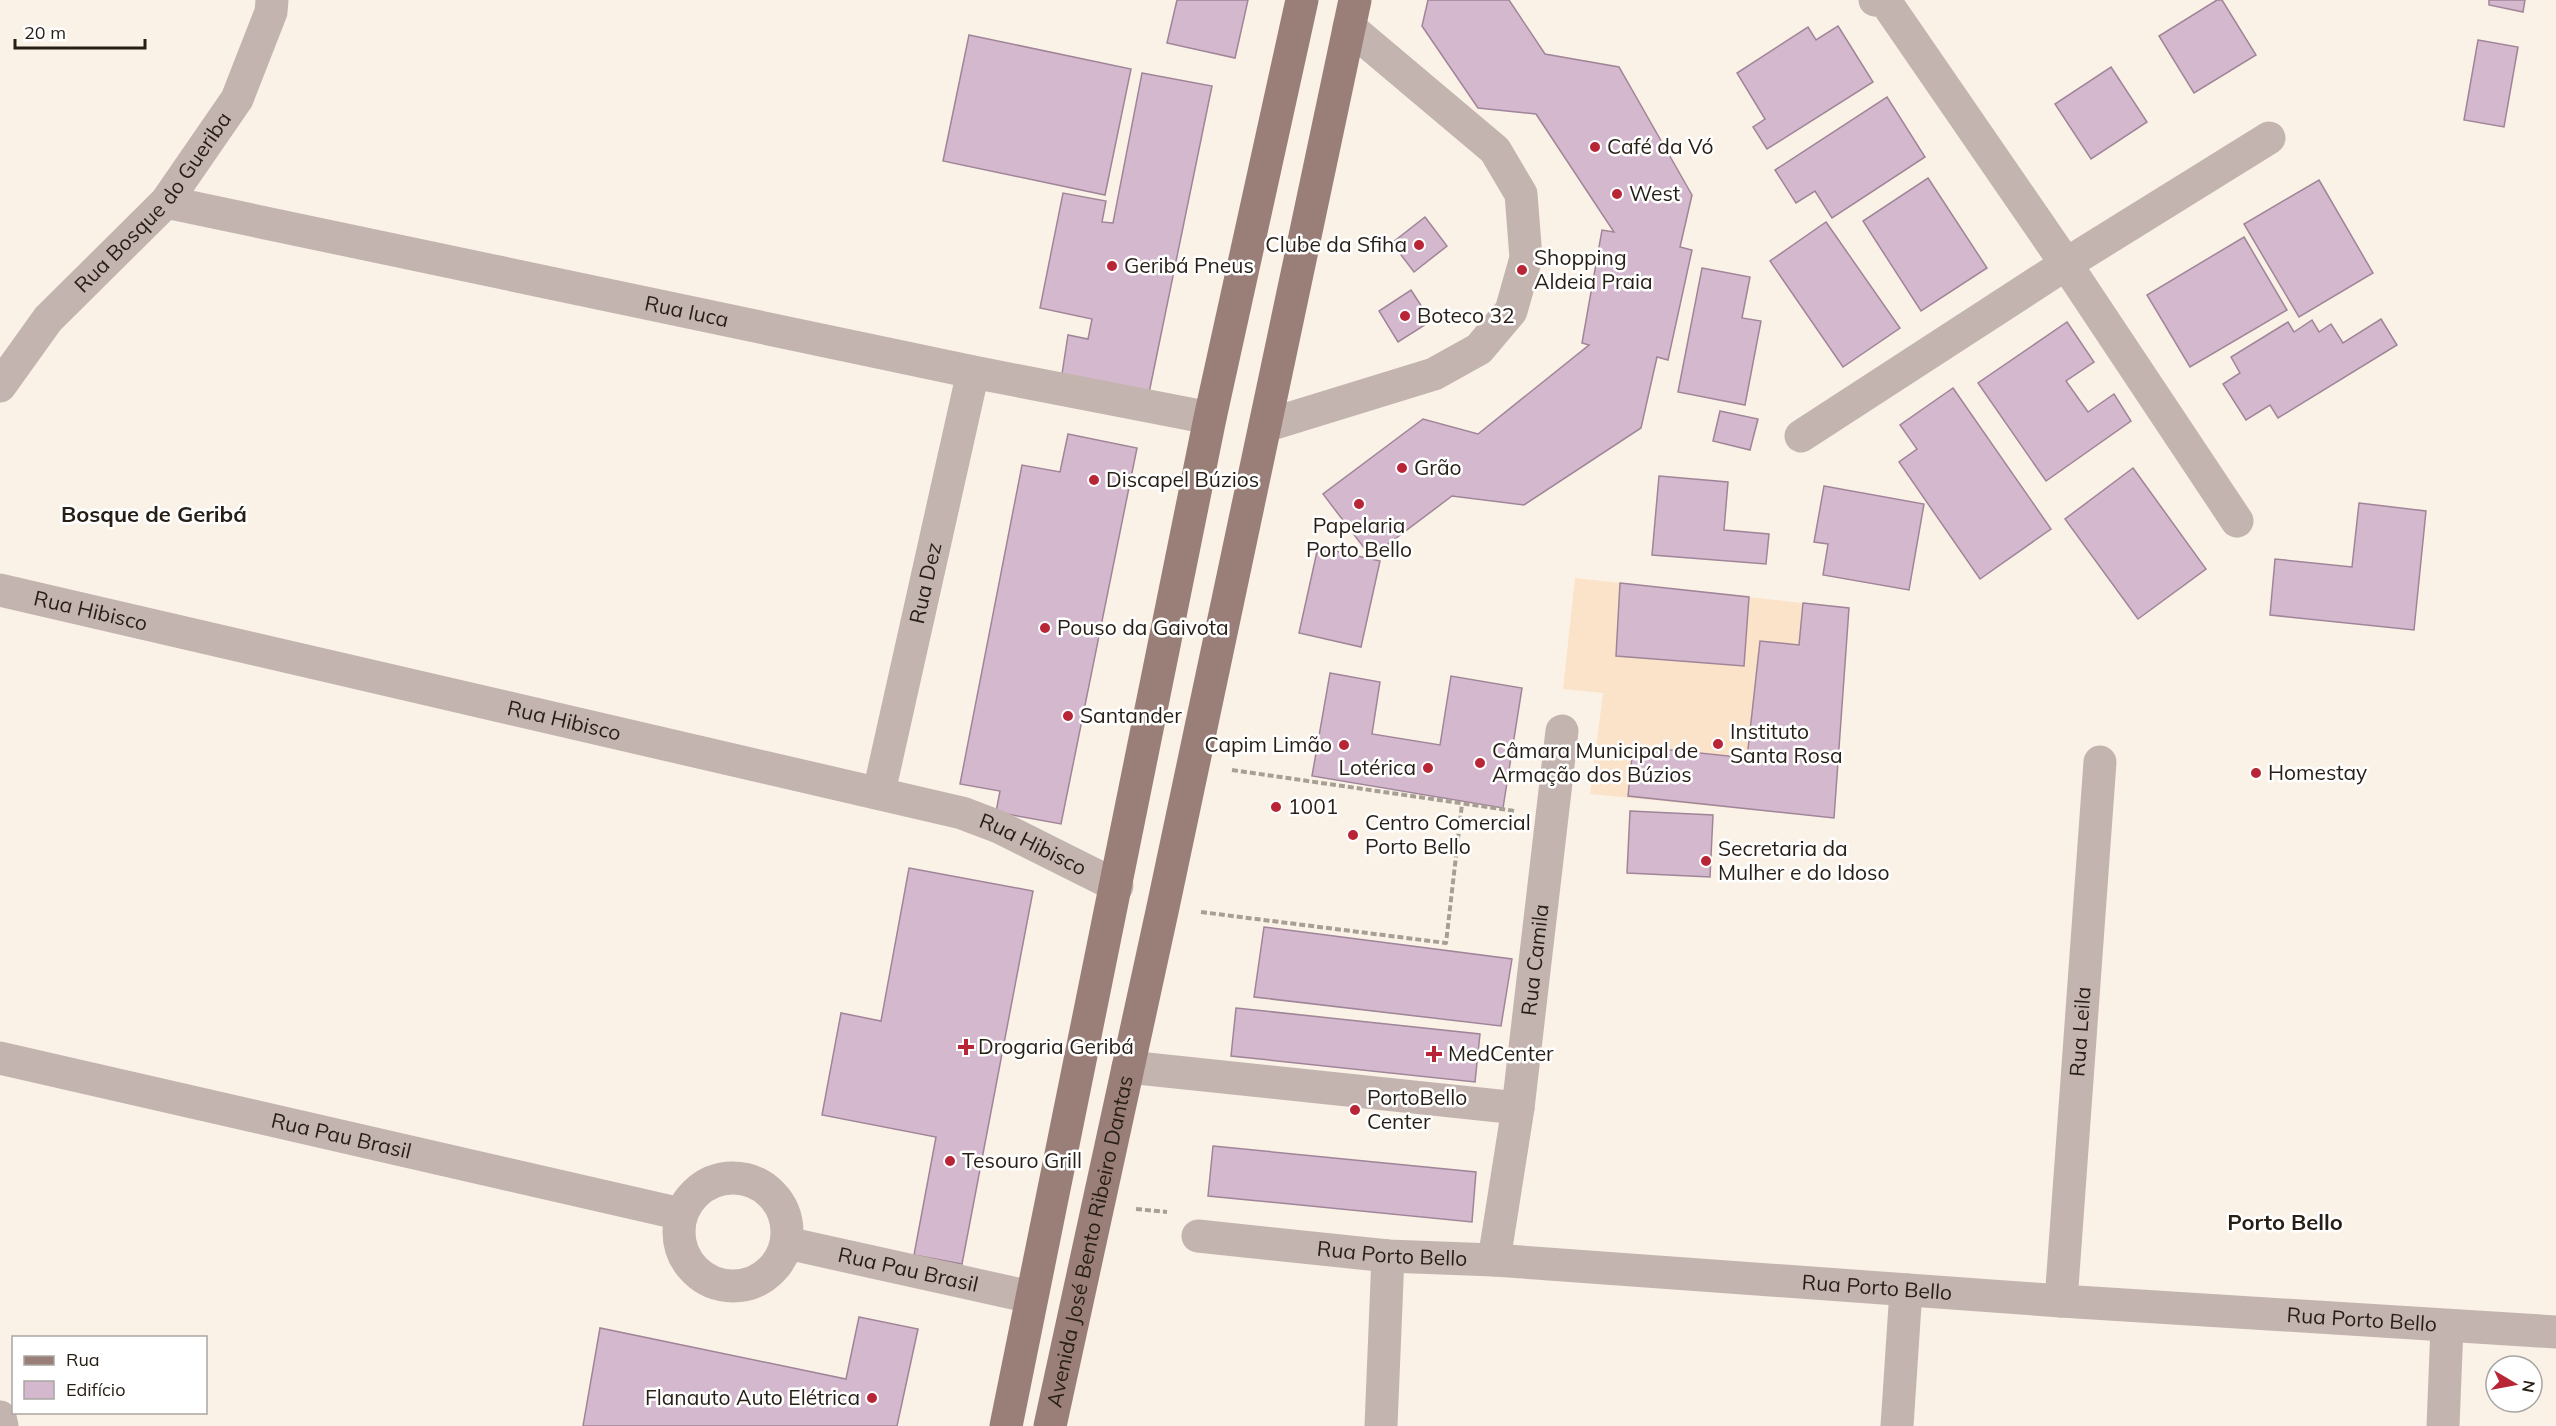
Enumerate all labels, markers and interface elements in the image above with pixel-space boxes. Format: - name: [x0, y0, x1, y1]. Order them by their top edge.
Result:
- scale bar: [15, 12, 146, 50]
- text: 20 m: [24, 21, 66, 44]
- street label: Rua Bosque do Gueriba: [68, 106, 236, 298]
- place label: Café da Vó: [1607, 133, 1713, 159]
- marker: Café da Vó: [1588, 140, 1602, 154]
- place label: West: [1629, 180, 1680, 206]
- marker: West: [1610, 187, 1624, 201]
- place label: Clube da Sfiha: [1265, 231, 1407, 257]
- marker: Clube da Sfiha: [1412, 238, 1426, 252]
- place label: Shopping Aldeia Praia: [1534, 244, 1653, 294]
- place label: Geribá Pneus: [1124, 252, 1254, 278]
- marker: Geribá Pneus: [1105, 259, 1119, 273]
- marker: Shopping Aldeia Praia: [1515, 263, 1529, 277]
- street label: Rua Iuca: [642, 289, 731, 332]
- place label: Boteco 32: [1417, 302, 1515, 328]
- marker: Boteco 32: [1398, 309, 1412, 323]
- place label: Grão: [1414, 454, 1462, 480]
- marker: Grão: [1395, 461, 1409, 475]
- place label: Discapel Búzios: [1106, 466, 1259, 492]
- marker: Discapel Búzios: [1087, 473, 1101, 487]
- marker: Papelaria Porto Bello: [1352, 497, 1366, 511]
- district label: Bosque de Geribá: [61, 500, 247, 528]
- place label: Papelaria Porto Bello: [1306, 512, 1412, 562]
- street label: Rua Dez: [903, 540, 946, 626]
- street label: Rua Hibisco: [31, 584, 150, 636]
- place label: Pouso da Gaivota: [1057, 614, 1229, 640]
- marker: Pouso da Gaivota: [1038, 621, 1052, 635]
- street label: Rua Hibisco: [505, 694, 624, 746]
- place label: Santander: [1080, 702, 1182, 728]
- marker: Santander: [1061, 709, 1075, 723]
- place label: Instituto Santa Rosa: [1730, 718, 1843, 768]
- place label: Capim Limão: [1204, 731, 1332, 757]
- place label: Câmara Municipal de Armação dos Búzios: [1492, 737, 1698, 787]
- marker: Instituto Santa Rosa: [1711, 737, 1725, 751]
- marker: Capim Limão: [1337, 738, 1351, 752]
- place label: Lotérica: [1339, 754, 1416, 780]
- marker: Câmara Municipal de Armação dos Búzios: [1473, 756, 1487, 770]
- place label: Homestay: [2268, 759, 2367, 785]
- marker: Lotérica: [1421, 761, 1435, 775]
- marker: Homestay: [2249, 766, 2263, 780]
- place label: 1001: [1288, 793, 1338, 819]
- marker: 1001: [1269, 800, 1283, 814]
- street label: Rua Hibisco: [976, 807, 1091, 881]
- place label: Centro Comercial Porto Bello: [1365, 809, 1531, 859]
- marker: Centro Comercial Porto Bello: [1346, 828, 1360, 842]
- place label: Secretaria da Mulher e do Idoso: [1718, 835, 1889, 885]
- marker: Secretaria da Mulher e do Idoso: [1699, 854, 1713, 868]
- street label: Rua Camila: [1515, 902, 1554, 1017]
- street label: Rua Leila: [2063, 986, 2096, 1078]
- place label: Drogaria Geribá: [978, 1033, 1134, 1059]
- marker: Drogaria Geribá: [959, 1040, 973, 1054]
- place label: MedCenter: [1448, 1040, 1554, 1066]
- marker: MedCenter: [1425, 1045, 1443, 1063]
- street label: Avenida José Bento Ribeiro Dantas: [1040, 1073, 1138, 1409]
- place label: PortoBello Center: [1367, 1084, 1467, 1134]
- marker: PortoBello Center: [1348, 1103, 1362, 1117]
- street label: Rua Pau Brasil: [269, 1107, 414, 1164]
- place label: Tesouro Grill: [962, 1147, 1082, 1173]
- marker: Tesouro Grill: [943, 1154, 957, 1168]
- district label: Porto Bello: [2227, 1208, 2343, 1236]
- street label: Rua Porto Bello: [1316, 1235, 1468, 1271]
- street label: Rua Pau Brasil: [836, 1241, 981, 1297]
- street label: Rua Porto Bello: [1801, 1268, 1953, 1305]
- street label: Rua Porto Bello: [2286, 1301, 2438, 1337]
- legend: [12, 1336, 207, 1414]
- text: Rua: [66, 1348, 100, 1371]
- north arrow: [2484, 1354, 2544, 1414]
- text: Edifício: [66, 1378, 125, 1401]
- text: N: [2518, 1379, 2540, 1394]
- place label: Flanauto Auto Elétrica: [645, 1384, 860, 1410]
- marker: Flanauto Auto Elétrica: [865, 1391, 879, 1405]

